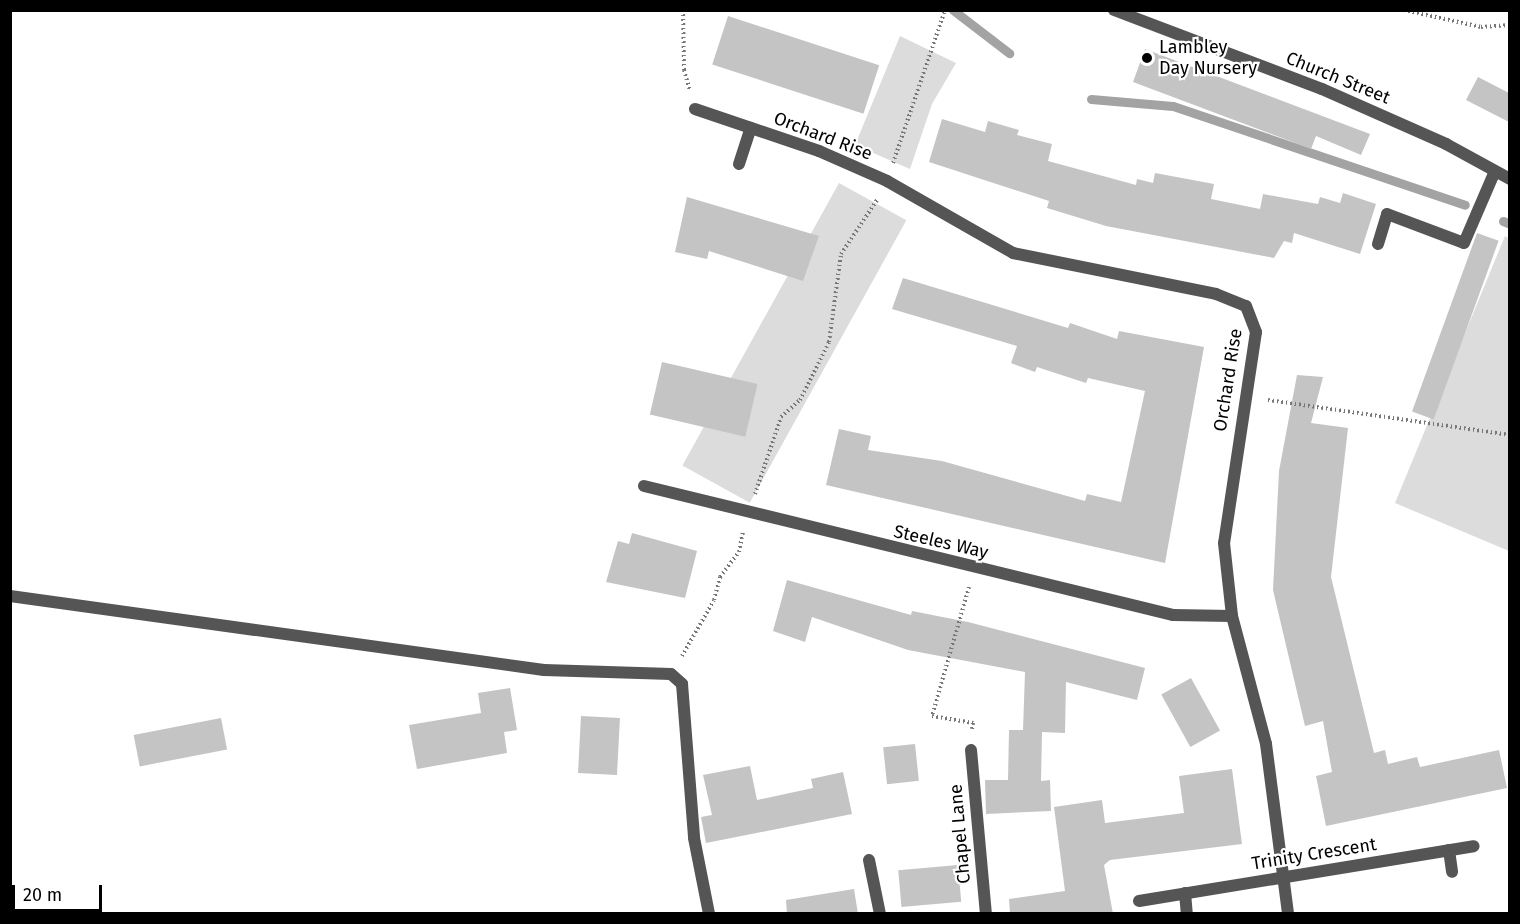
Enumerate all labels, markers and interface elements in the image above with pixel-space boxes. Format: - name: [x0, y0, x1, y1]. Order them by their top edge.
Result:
- place label: Lambley Day Nursery: [1159, 37, 1257, 80]
- street label: Church Street: [1283, 47, 1393, 109]
- marker: Lambley Day Nursery: [1140, 51, 1154, 65]
- street label: Orchard Rise: [771, 107, 875, 165]
- street label: Orchard Rise: [1209, 327, 1247, 433]
- street label: Steeles Way: [892, 521, 990, 563]
- street label: Chapel Lane: [945, 783, 975, 885]
- street label: Trinity Crescent: [1250, 833, 1378, 875]
- scale bar: [15, 873, 105, 911]
- text: 20 m: [23, 884, 62, 906]

